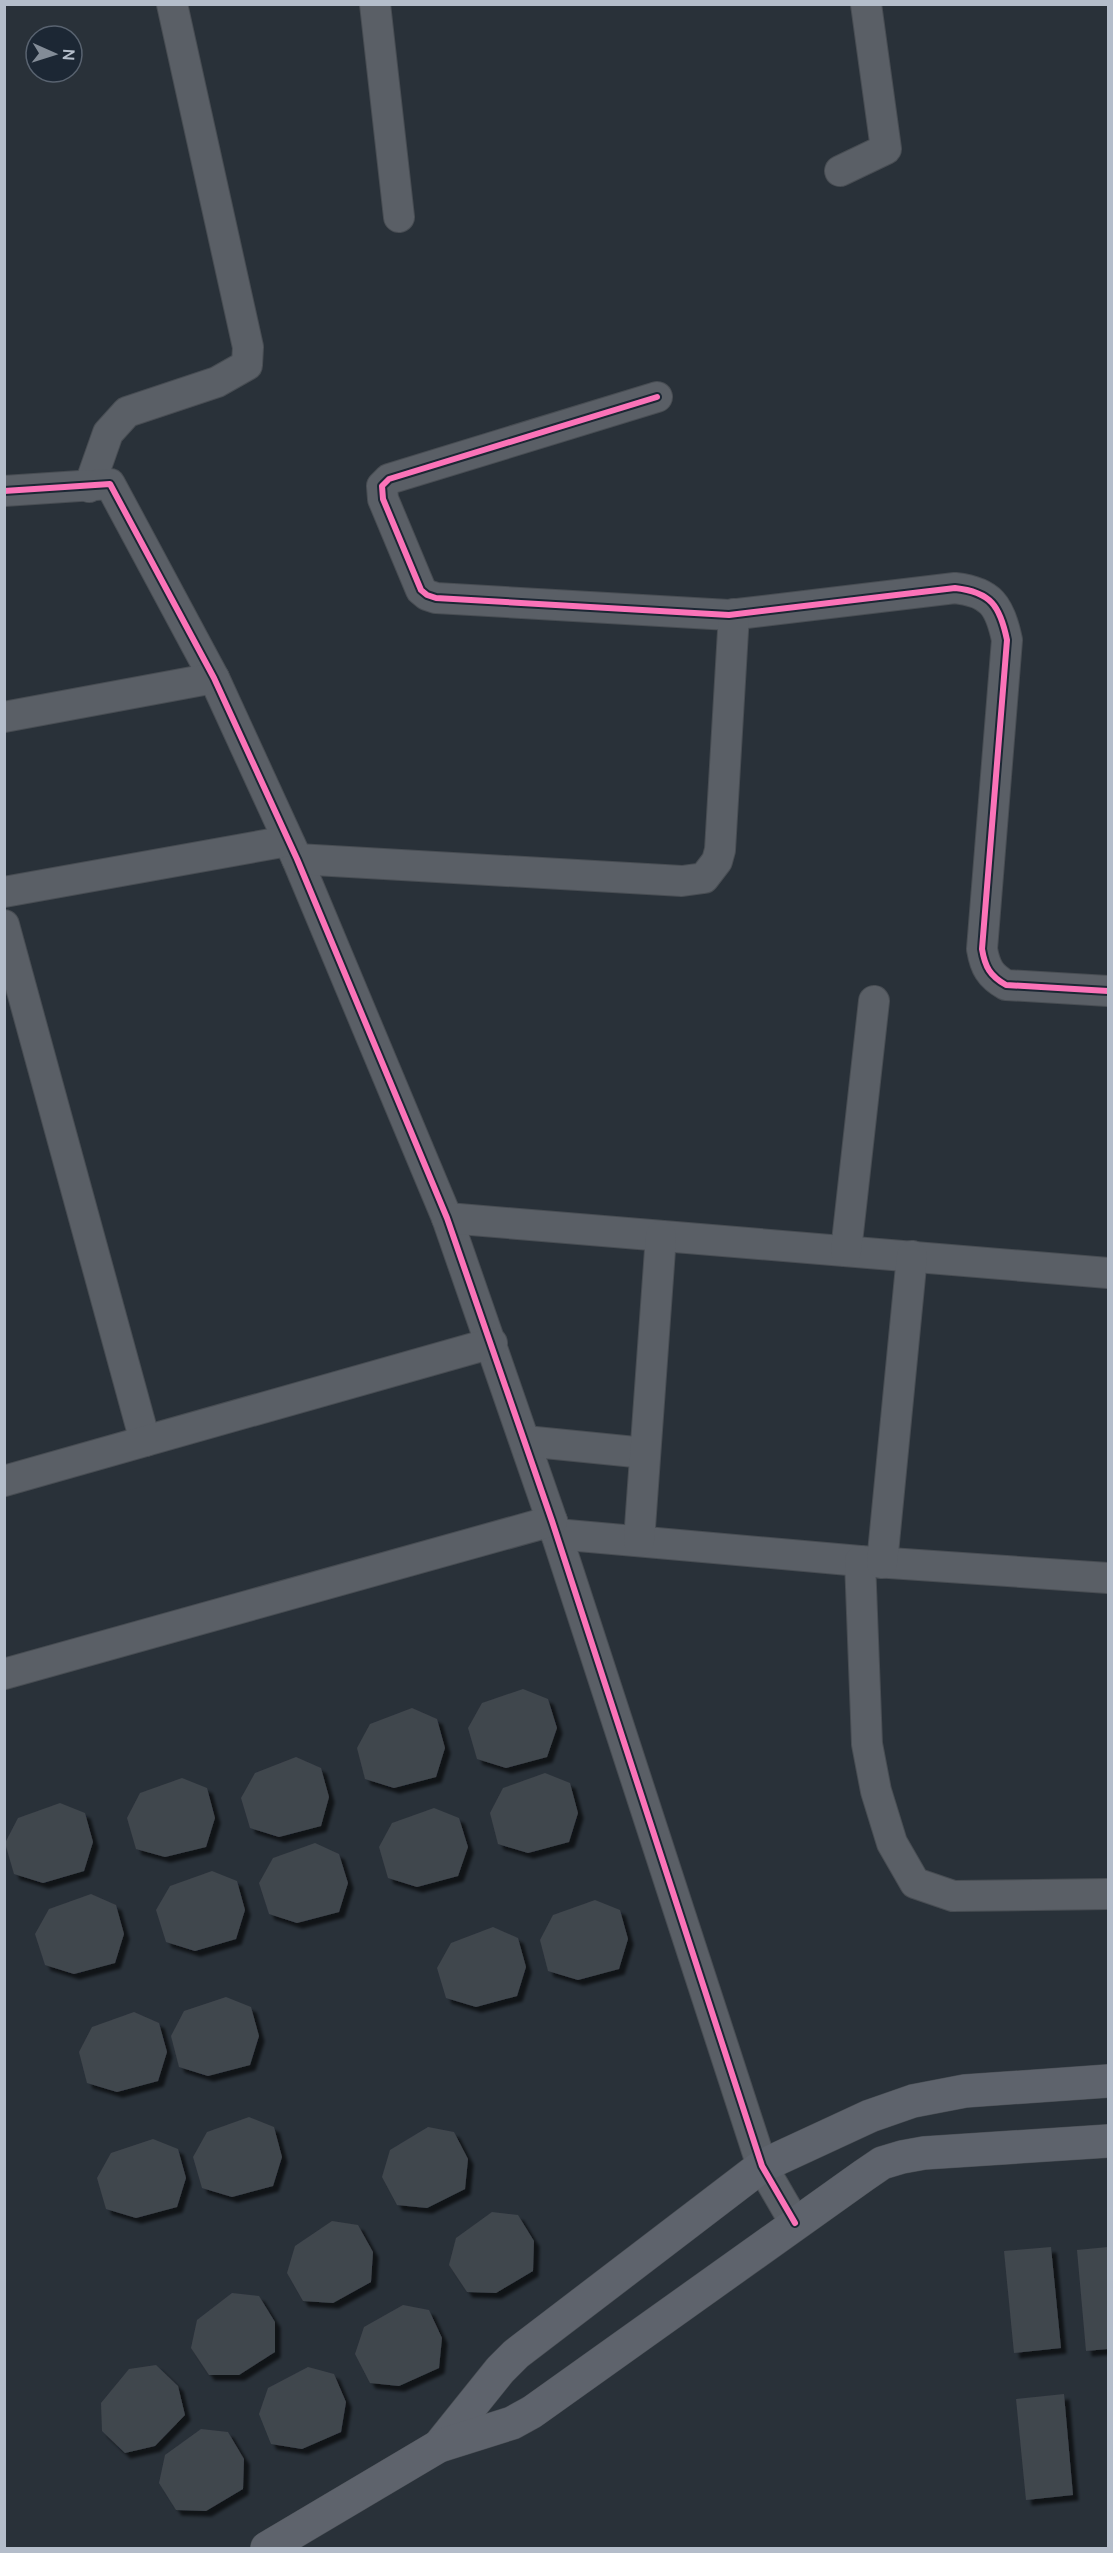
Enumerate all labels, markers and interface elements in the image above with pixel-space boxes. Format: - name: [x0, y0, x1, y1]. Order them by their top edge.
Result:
- north arrow: [24, 24, 84, 84]
- text: N: [58, 48, 80, 61]

